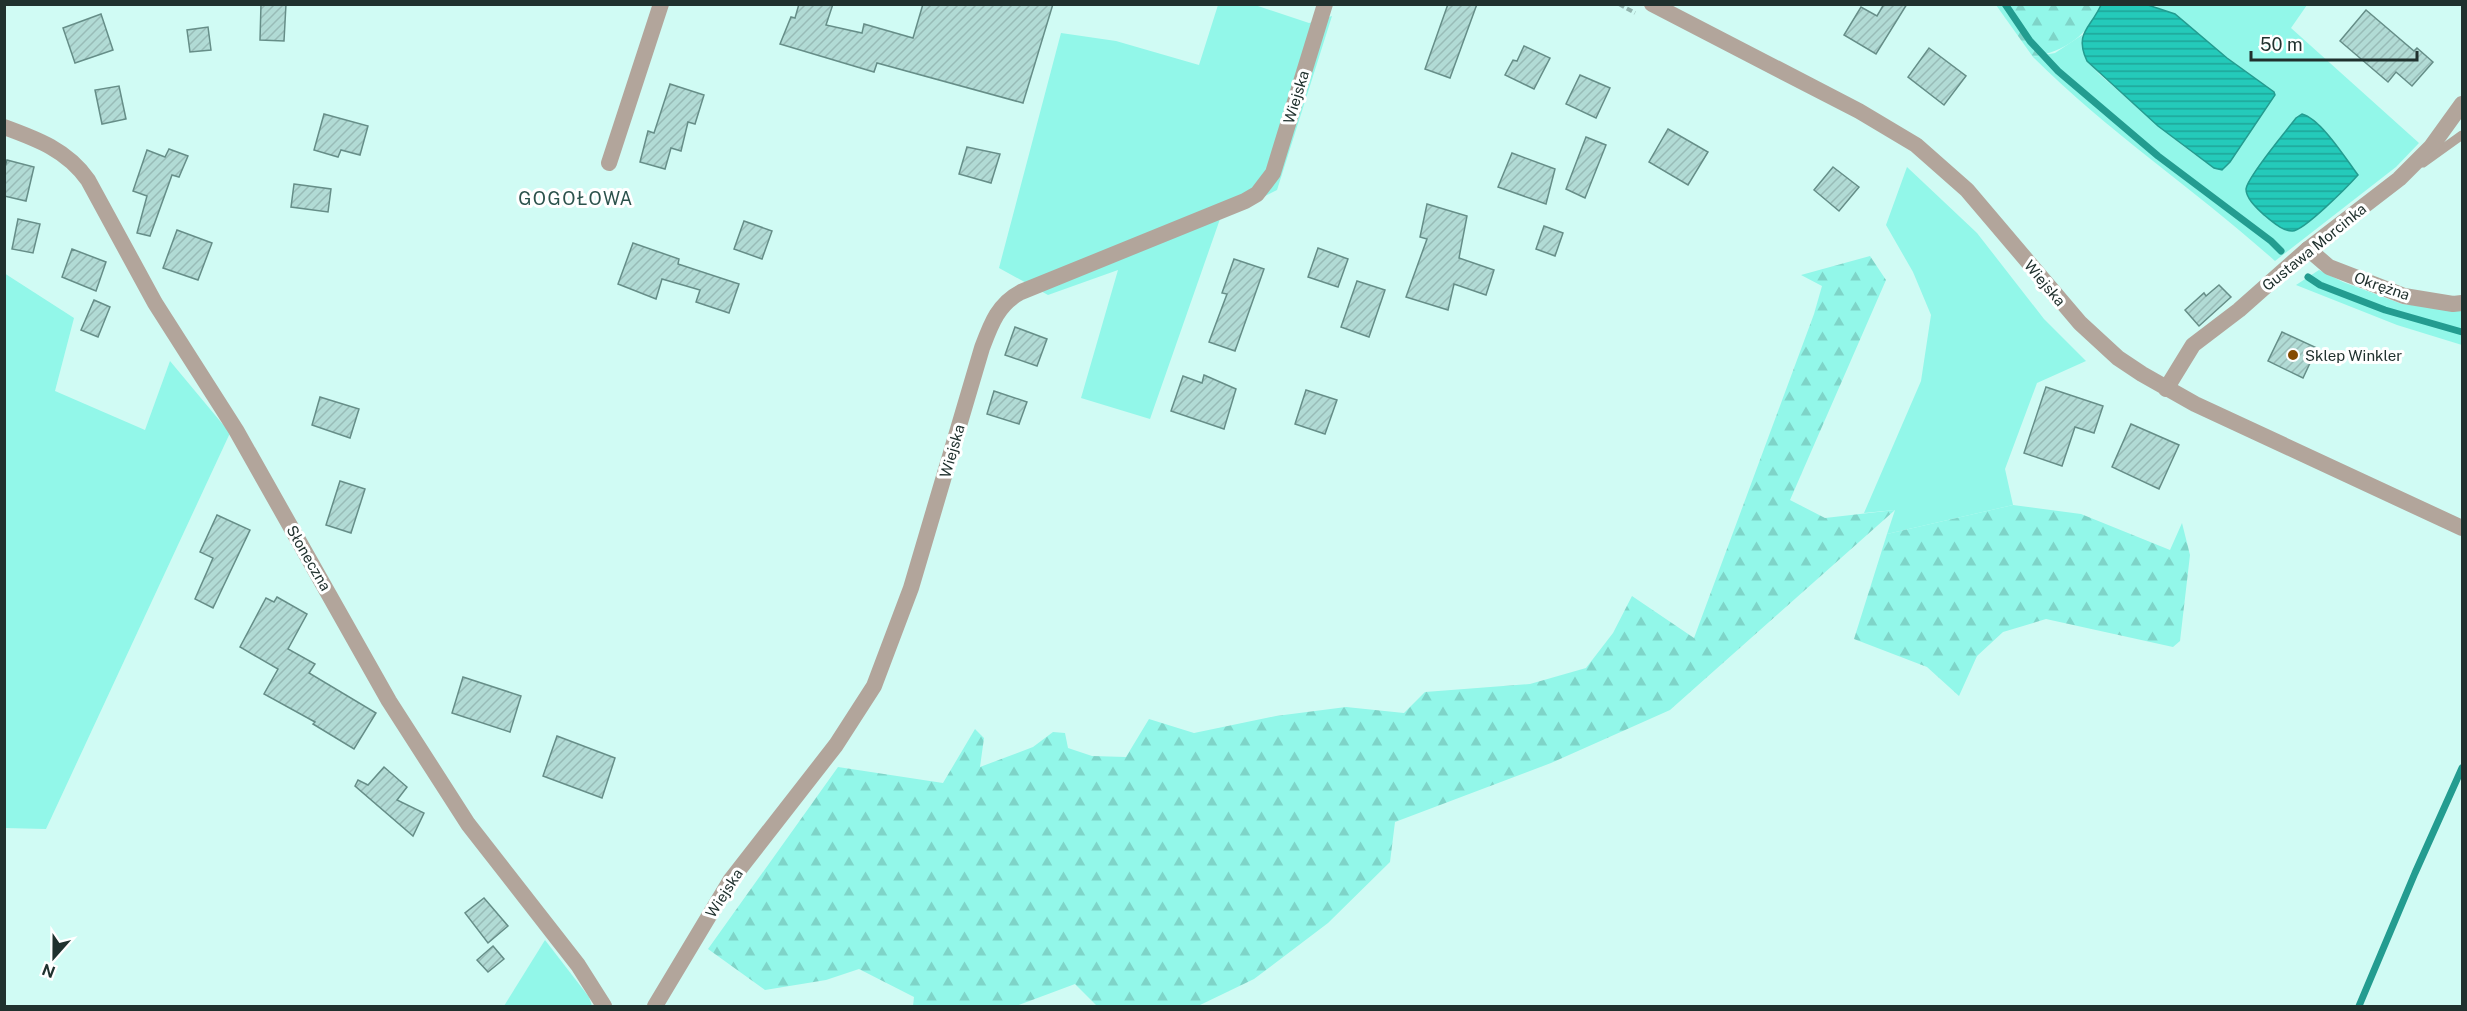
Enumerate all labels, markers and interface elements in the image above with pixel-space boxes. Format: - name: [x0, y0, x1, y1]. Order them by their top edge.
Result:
- scale bar: [2251, 24, 2418, 62]
- text: 50 m: [2260, 34, 2303, 55]
- street label: Wiejska: [1280, 68, 1312, 126]
- district label: GOGOŁOWA: [518, 188, 634, 209]
- street label: Gustawa Morcinka: [2259, 200, 2369, 294]
- street label: Wiejska: [2021, 257, 2069, 309]
- street label: Okrężna: [2352, 269, 2412, 303]
- place label: Sklep Winkler: [2305, 347, 2402, 364]
- marker: Sklep Winkler: [2286, 348, 2300, 362]
- street label: Wiejska: [936, 422, 968, 480]
- street label: Słoneczna: [283, 522, 335, 594]
- street label: Wiejska: [702, 865, 746, 921]
- north arrow: [24, 927, 84, 987]
- text: N: [40, 959, 58, 982]

